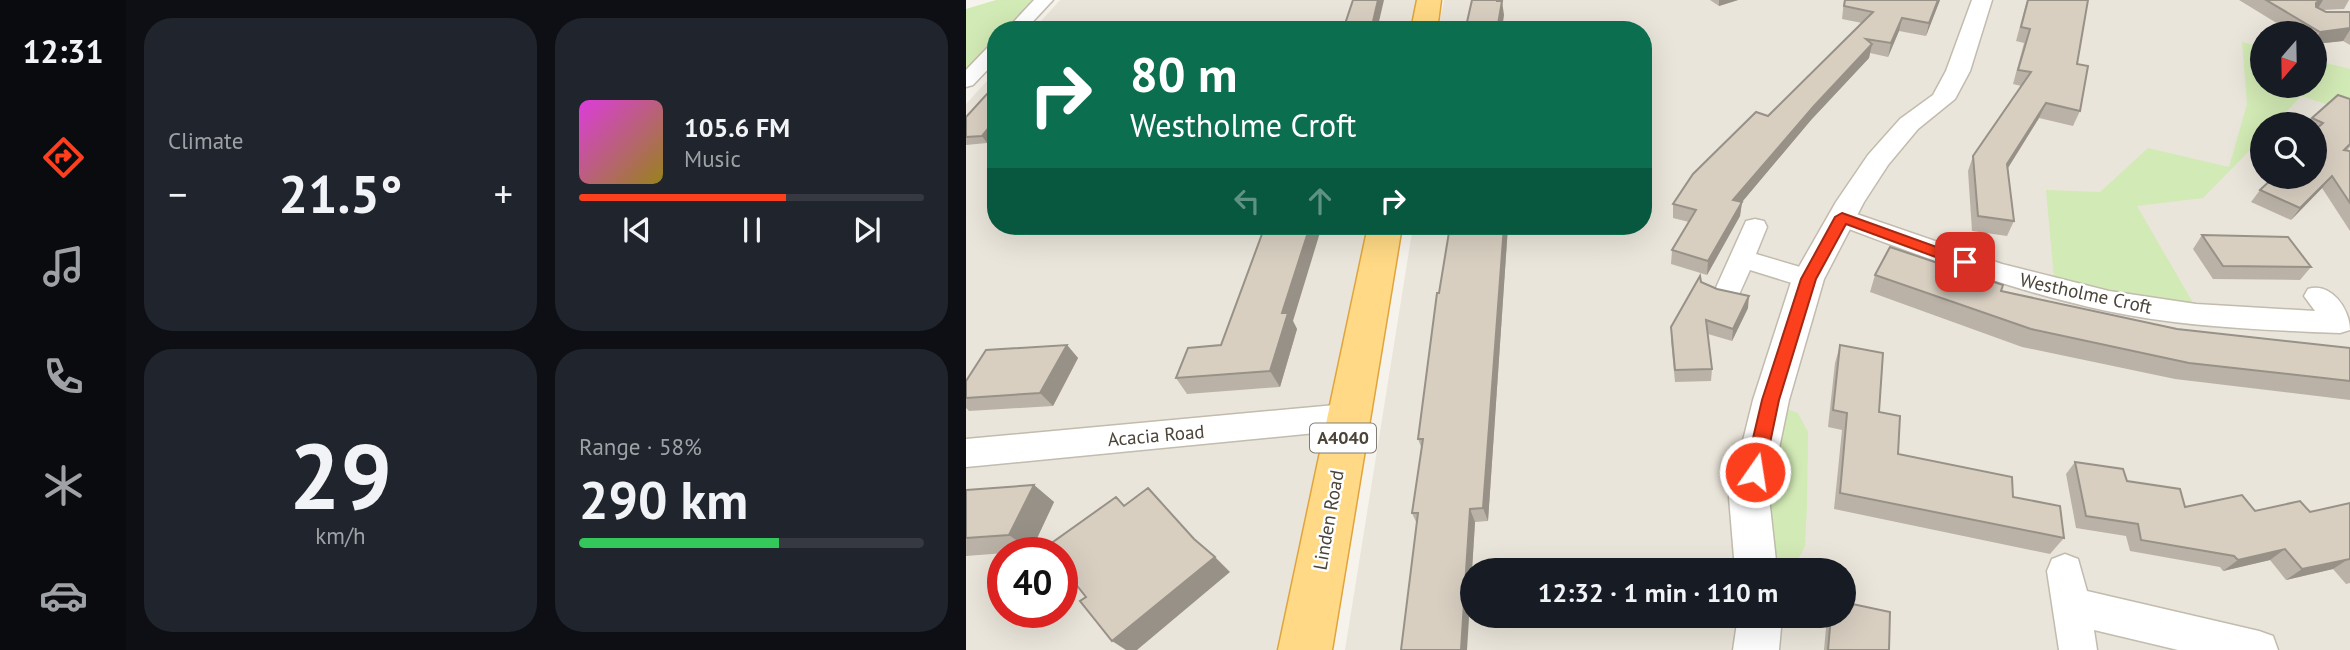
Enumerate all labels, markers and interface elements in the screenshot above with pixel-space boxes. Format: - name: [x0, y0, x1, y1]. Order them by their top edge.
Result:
- north arrow: [2250, 21, 2328, 98]
- map controls: [2250, 21, 2327, 189]
- text: 12:31: [22, 30, 104, 72]
- text: 80 m: [1130, 42, 1237, 106]
- icon: right: [1015, 49, 1106, 140]
- text: Westholme Croft: [1130, 104, 1356, 146]
- text: 105.6 FM: [684, 111, 790, 144]
- button: search: [2250, 112, 2327, 189]
- text: Climate: [168, 126, 243, 155]
- icon: directions: [39, 133, 88, 182]
- text: Music: [684, 144, 741, 173]
- text: 21.5°: [279, 160, 402, 227]
- text: −: [168, 169, 187, 218]
- text: +: [494, 169, 513, 218]
- icon: left: [1228, 182, 1266, 220]
- icon: ahead: [1301, 182, 1339, 220]
- icon: right: [1374, 182, 1412, 220]
- icon: previous: [618, 211, 656, 249]
- icon: pause: [733, 211, 771, 249]
- icon: next: [848, 211, 886, 249]
- pin: [1935, 232, 1995, 292]
- icon: music: [39, 242, 88, 291]
- icon: arrive: [1946, 243, 1984, 281]
- street label: Westholme Croft: [2018, 267, 2155, 319]
- icon: phone: [39, 352, 88, 401]
- text: 29: [289, 416, 392, 534]
- street label: Acacia Road: [1107, 419, 1205, 451]
- road number: A4040: [1310, 424, 1376, 452]
- text: Range · 58%: [579, 432, 702, 461]
- position arrow: [1718, 435, 1792, 509]
- icon: climate: [39, 461, 88, 510]
- text: 290 km: [579, 466, 748, 533]
- street label: Linden Road: [1307, 468, 1349, 572]
- text: km/h: [315, 521, 366, 550]
- speed limit sign: 40: [987, 537, 1078, 628]
- icon: car: [39, 571, 88, 620]
- text: 12:32 · 1 min · 110 m: [1538, 576, 1778, 609]

